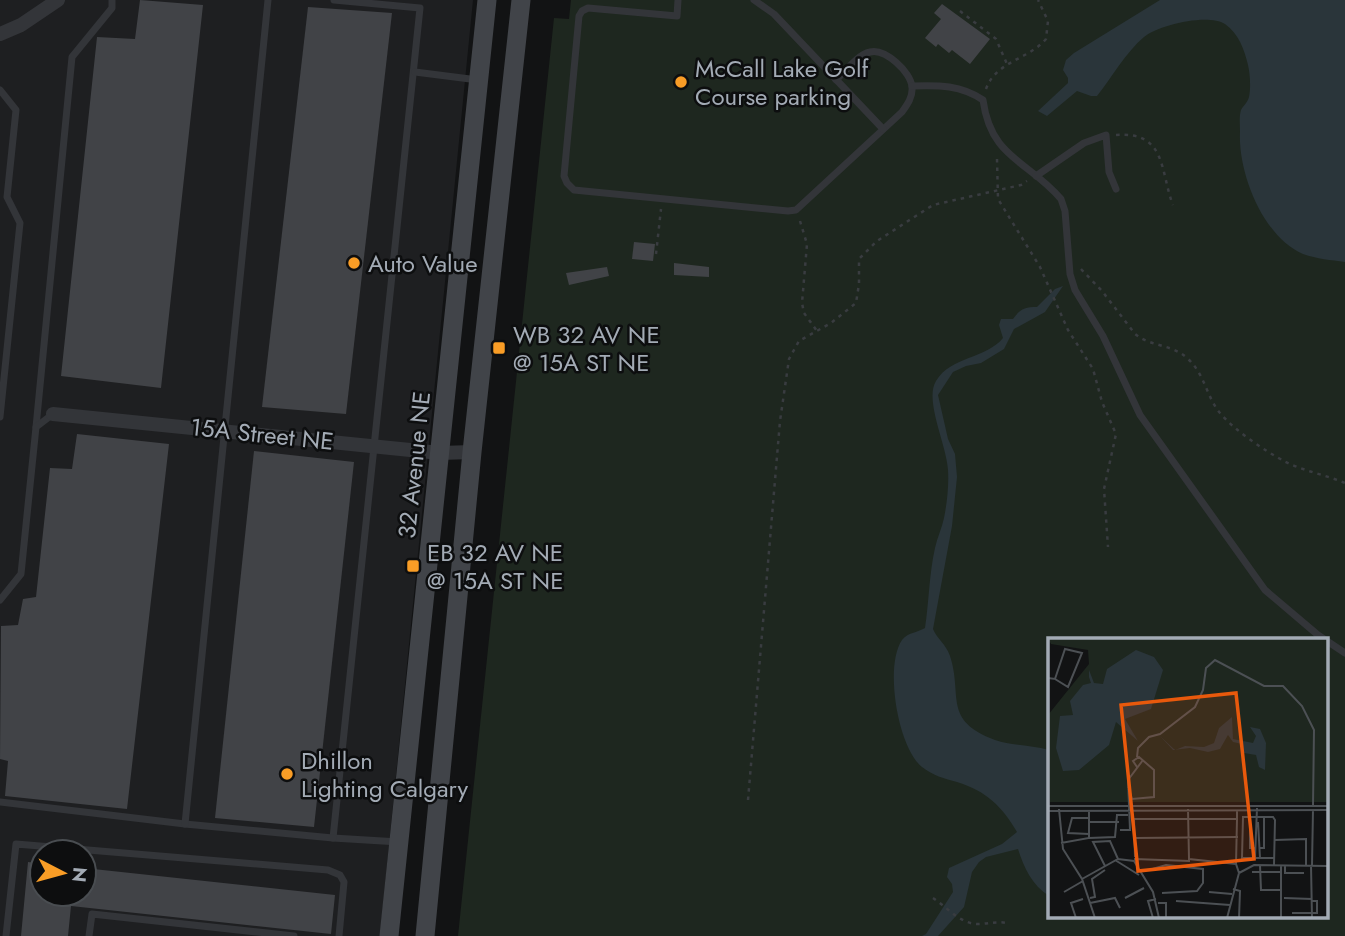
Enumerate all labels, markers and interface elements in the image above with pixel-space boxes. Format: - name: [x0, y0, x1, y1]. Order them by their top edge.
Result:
- place label: McCall Lake Golf Course parking: [695, 51, 869, 114]
- marker: McCall Lake Golf Course parking: [673, 74, 689, 90]
- place label: Auto Value: [368, 246, 478, 281]
- marker: Auto Value: [346, 255, 362, 271]
- place label: WB 32 AV NE @ 15A ST NE: [513, 317, 660, 380]
- marker: WB 32 AV NE @ 15A ST NE: [491, 340, 507, 356]
- street label: 32 Avenue NE: [389, 390, 439, 540]
- street label: 15A Street NE: [189, 409, 335, 459]
- place label: EB 32 AV NE @ 15A ST NE: [427, 535, 563, 598]
- marker: EB 32 AV NE @ 15A ST NE: [405, 558, 421, 574]
- inset map: [1048, 638, 1328, 918]
- place label: Dhillon Lighting Calgary: [301, 743, 468, 806]
- marker: Dhillon Lighting Calgary: [279, 766, 295, 782]
- north arrow: [28, 838, 98, 908]
- text: N: [65, 866, 94, 884]

